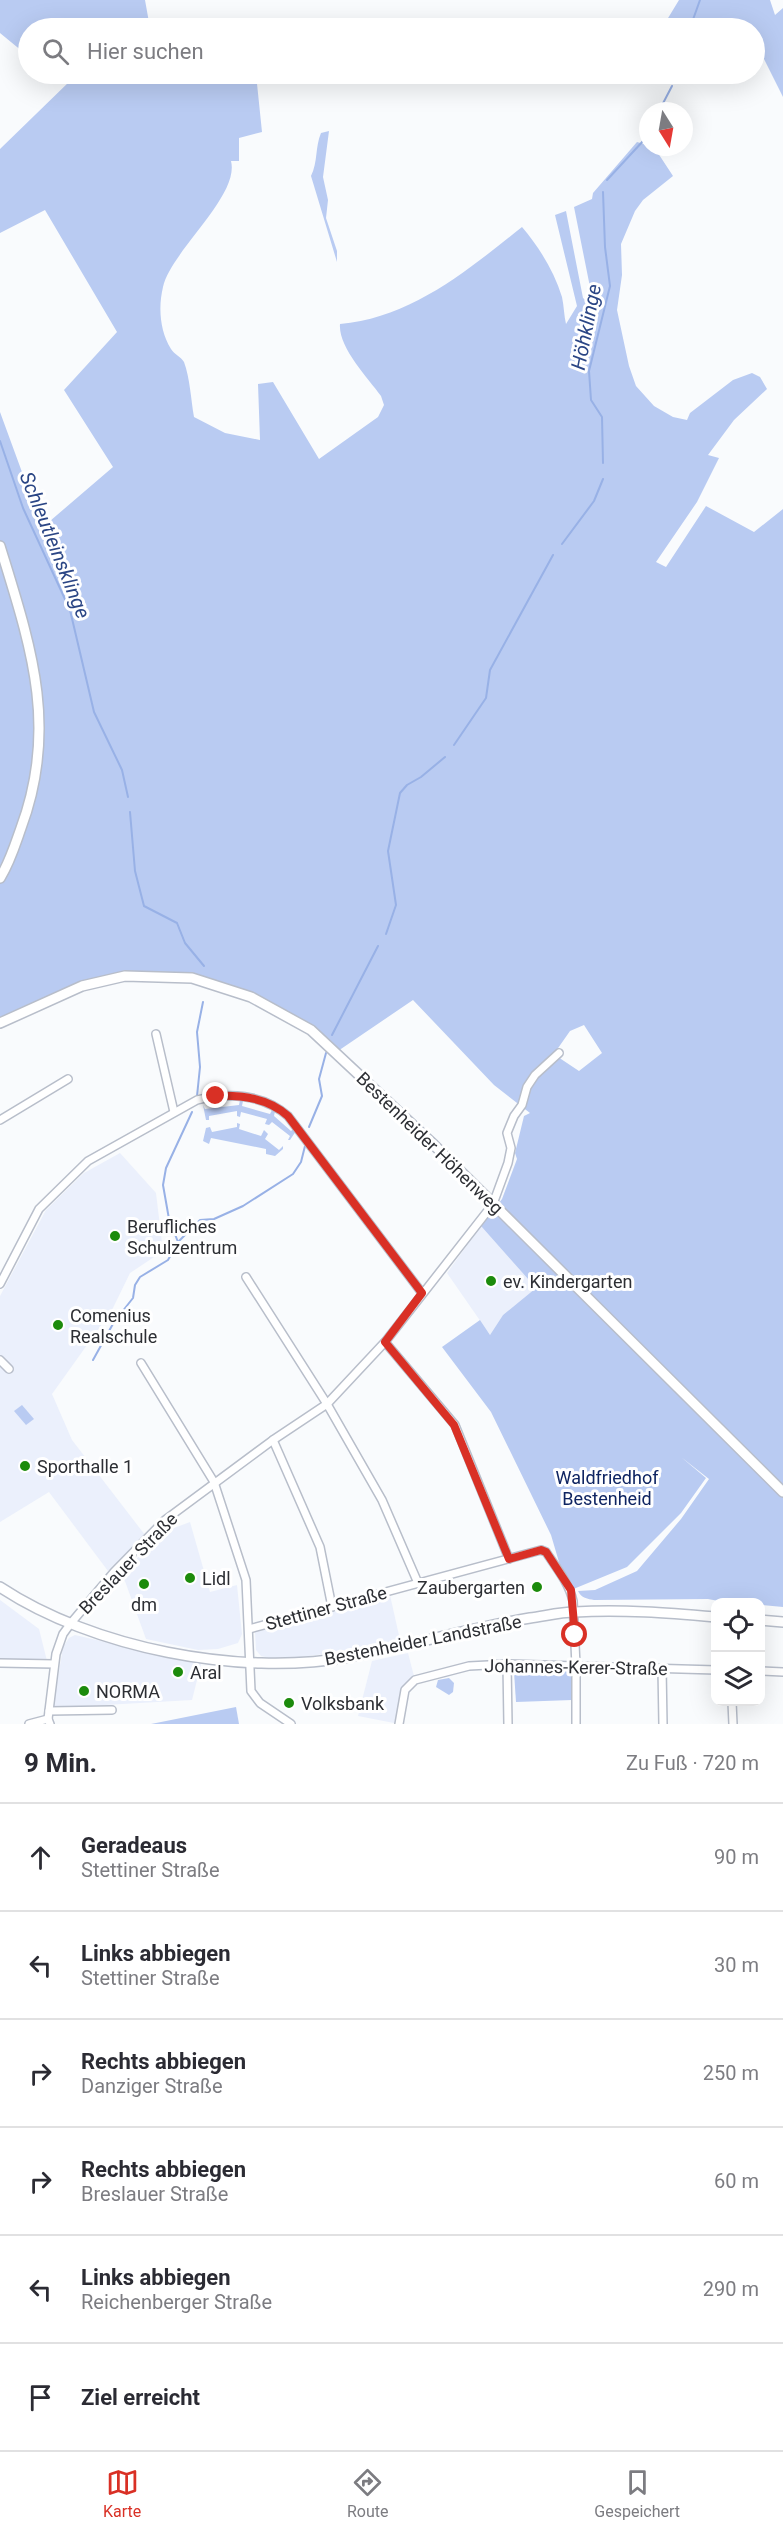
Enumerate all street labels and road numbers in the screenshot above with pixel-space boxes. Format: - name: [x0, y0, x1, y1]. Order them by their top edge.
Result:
- street label: Bestenheider Höhenweg: [352, 1068, 508, 1218]
- street label: Breslauer Straße: [74, 1508, 182, 1618]
- street label: Stettiner Straße: [263, 1582, 389, 1634]
- street label: Bestenheider Landstraße: [323, 1611, 523, 1669]
- street label: Johannes-Kerer-Straße: [484, 1655, 668, 1679]

